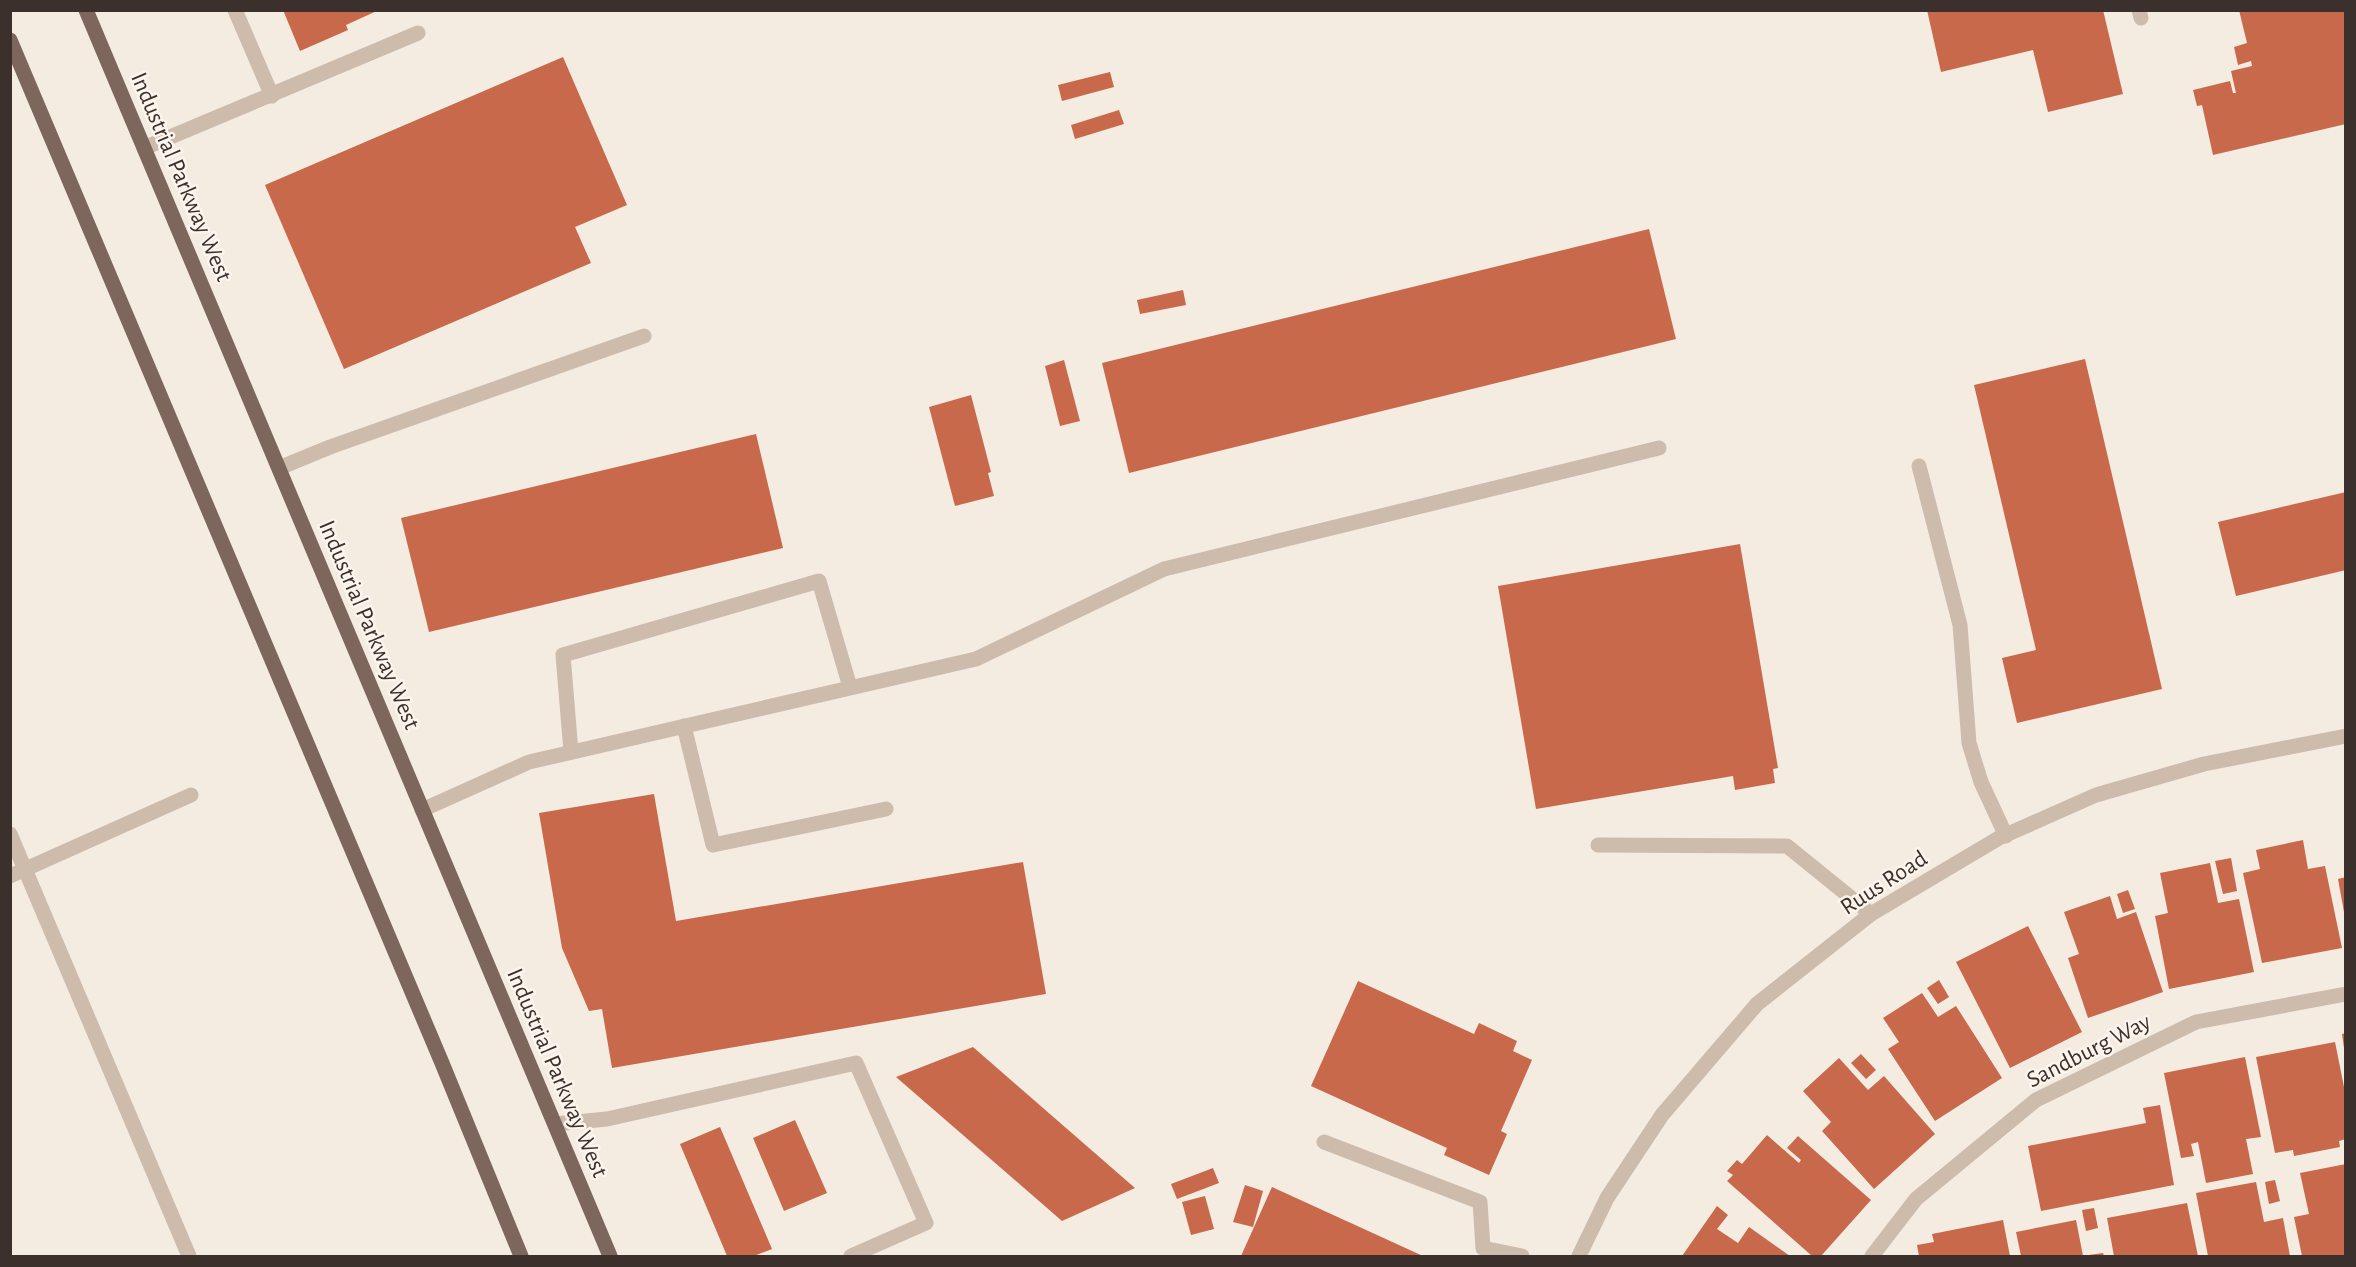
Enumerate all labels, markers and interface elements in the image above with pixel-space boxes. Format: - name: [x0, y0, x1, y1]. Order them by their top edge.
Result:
- street label: Industrial Parkway West: [126, 69, 236, 285]
- street label: Industrial Parkway West: [314, 517, 424, 733]
- street label: Ruus Road: [1836, 846, 1932, 920]
- street label: Industrial Parkway West: [502, 965, 612, 1181]
- street label: Sandburg Way: [2023, 1010, 2155, 1092]

